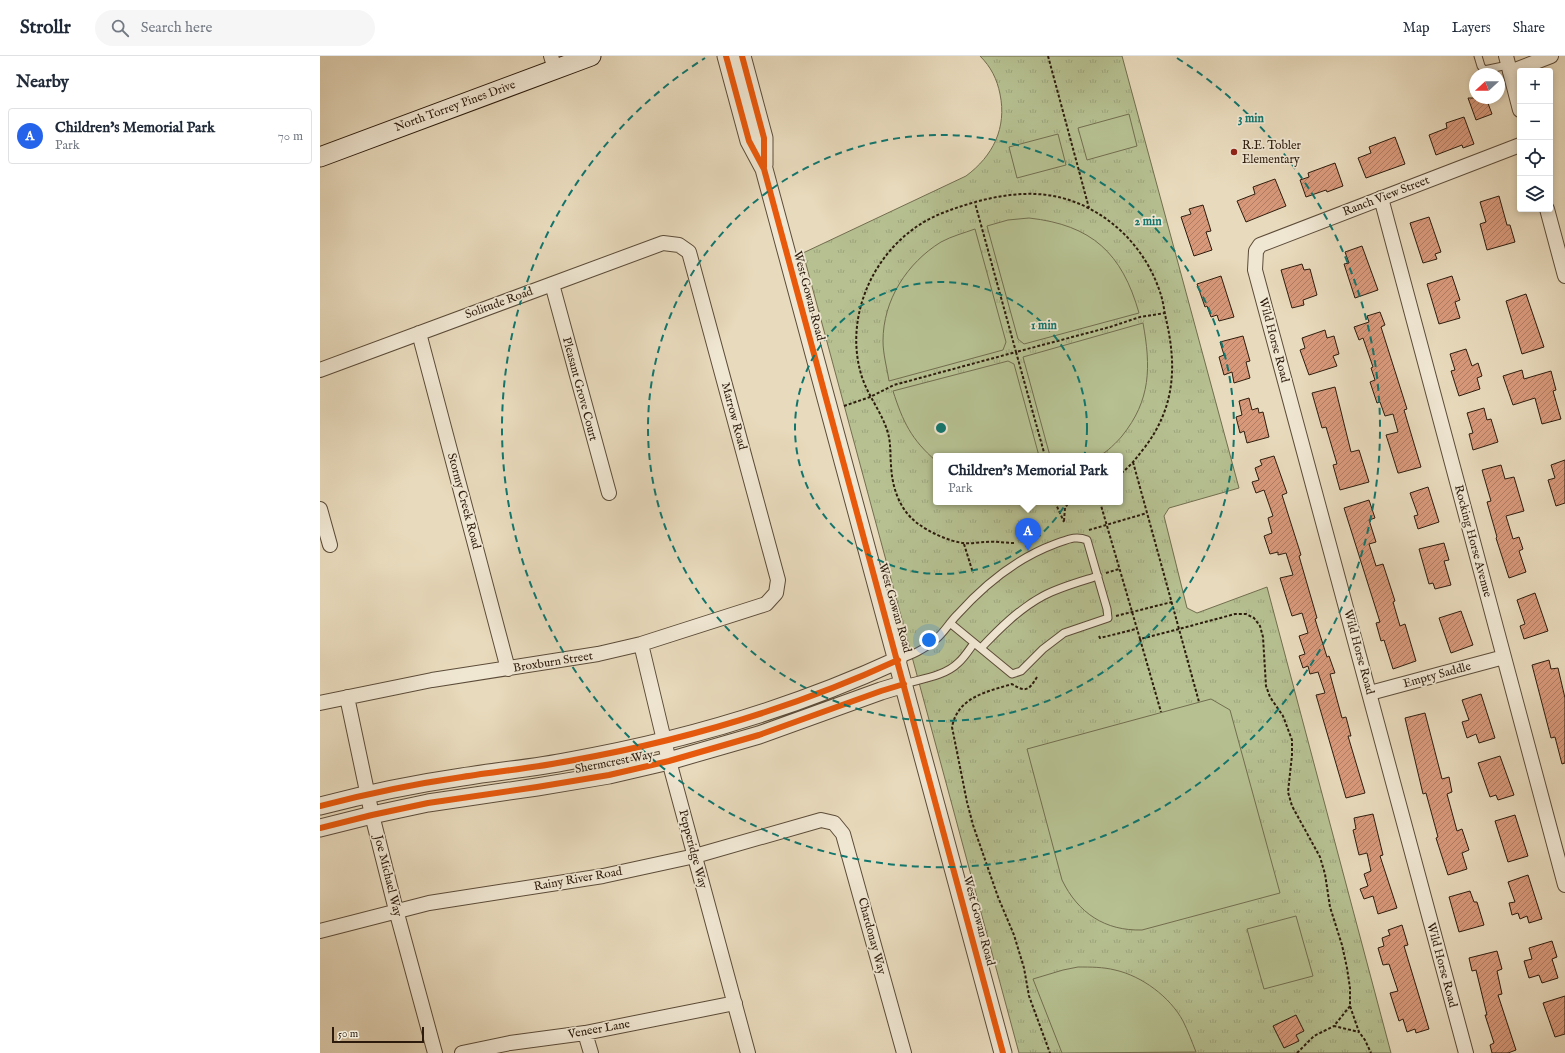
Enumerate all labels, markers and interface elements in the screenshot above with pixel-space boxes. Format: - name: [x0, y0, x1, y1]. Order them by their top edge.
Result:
- search box: [95, 10, 375, 46]
- text: Strollr: [20, 16, 71, 40]
- icon: search: [109, 17, 131, 39]
- text: Search here: [141, 18, 212, 37]
- text: Map: [1403, 19, 1430, 37]
- text: Layers: [1452, 19, 1491, 37]
- text: Share: [1513, 19, 1545, 37]
- north arrow: [1469, 68, 1505, 104]
- map controls: [1517, 68, 1553, 212]
- button: +: [1517, 68, 1553, 104]
- text: Nearby: [16, 72, 69, 93]
- street label: North Torrey Pines Drive: [392, 77, 518, 135]
- button: −: [1517, 104, 1553, 140]
- text: 3 min: [1238, 111, 1265, 126]
- text: Children's Memorial Park: [55, 118, 215, 137]
- text: A: [26, 128, 34, 145]
- text: 70 m: [278, 128, 303, 145]
- text: Park: [55, 137, 80, 154]
- place label: R.E. Tobler Elementary: [1242, 138, 1302, 167]
- button: locate: [1517, 140, 1553, 176]
- marker: R.E. Tobler Elementary: [1229, 147, 1239, 157]
- street label: Ranch View Street: [1341, 173, 1431, 219]
- button: layers: [1517, 176, 1553, 212]
- text: 2 min: [1134, 214, 1162, 229]
- street label: West Gowan Road: [790, 249, 828, 343]
- street label: Solitude Road: [463, 284, 536, 322]
- street label: Wild Horse Road: [1255, 296, 1293, 385]
- text: 1 min: [1031, 318, 1058, 333]
- street label: Pleasant Grove Court: [559, 335, 601, 443]
- street label: Marrow Road: [718, 381, 750, 452]
- centre of rings: [934, 421, 948, 435]
- street label: Stormy Creek Road: [444, 451, 484, 551]
- popup: [933, 453, 1123, 505]
- text: Children's Memorial Park: [948, 461, 1108, 480]
- text: Park: [948, 480, 973, 497]
- street label: Rocking Horse Avenue: [1451, 483, 1495, 599]
- pin: A: [1015, 518, 1041, 551]
- street label: West Gowan Road: [875, 562, 915, 655]
- street label: Wild Horse Road: [1340, 608, 1378, 697]
- your location: [919, 630, 939, 650]
- street label: Broxburn Street: [512, 648, 594, 676]
- street label: Empty Saddle: [1401, 659, 1473, 692]
- street label: Shermcrest Way: [574, 747, 654, 777]
- street label: Pepperidge Way: [674, 808, 711, 890]
- street label: Joe Michael Way: [369, 832, 405, 919]
- street label: Rainy River Road: [533, 864, 624, 894]
- street label: West Gowan Road: [960, 874, 998, 968]
- street label: Chardonay Way: [855, 896, 889, 976]
- street label: Wild Horse Road: [1423, 921, 1461, 1010]
- street label: Veneer Lane: [566, 1016, 632, 1042]
- scale bar: [332, 1025, 424, 1044]
- text: 50 m: [338, 1027, 358, 1041]

